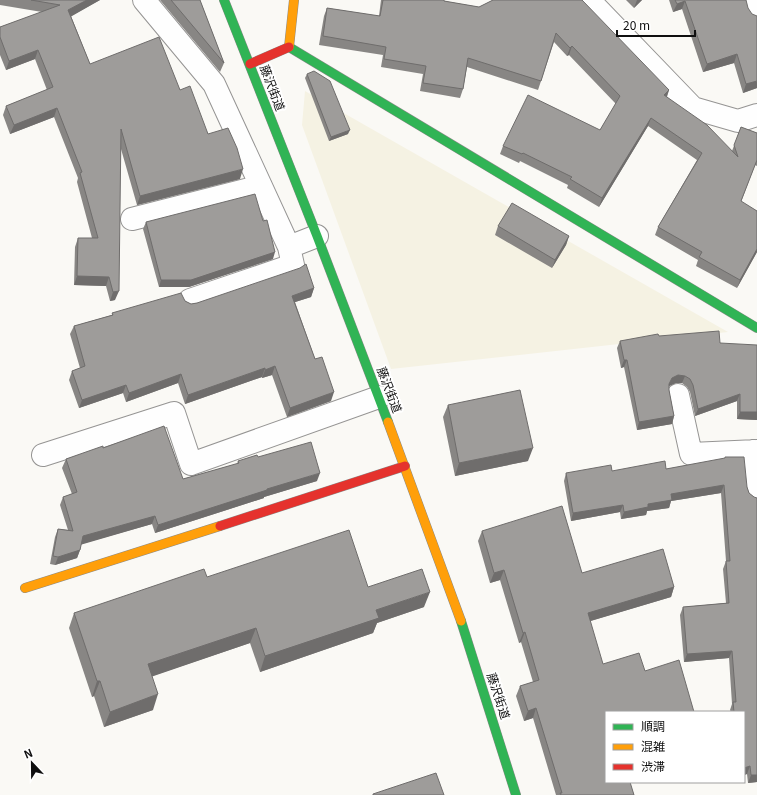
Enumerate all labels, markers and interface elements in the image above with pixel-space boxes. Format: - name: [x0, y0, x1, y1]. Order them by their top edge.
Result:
- scale bar: [617, 12, 695, 38]
- text: 20 m: [623, 16, 650, 33]
- street label: 藤沢街道: [257, 62, 290, 113]
- street label: 藤沢街道: [374, 364, 407, 415]
- street label: 藤沢街道: [484, 670, 515, 721]
- legend: [605, 711, 745, 783]
- text: 順調: [641, 717, 665, 734]
- text: 混雑: [641, 737, 665, 754]
- north arrow: [12, 743, 52, 783]
- text: N: [21, 744, 35, 762]
- text: 渋滞: [641, 757, 665, 774]

